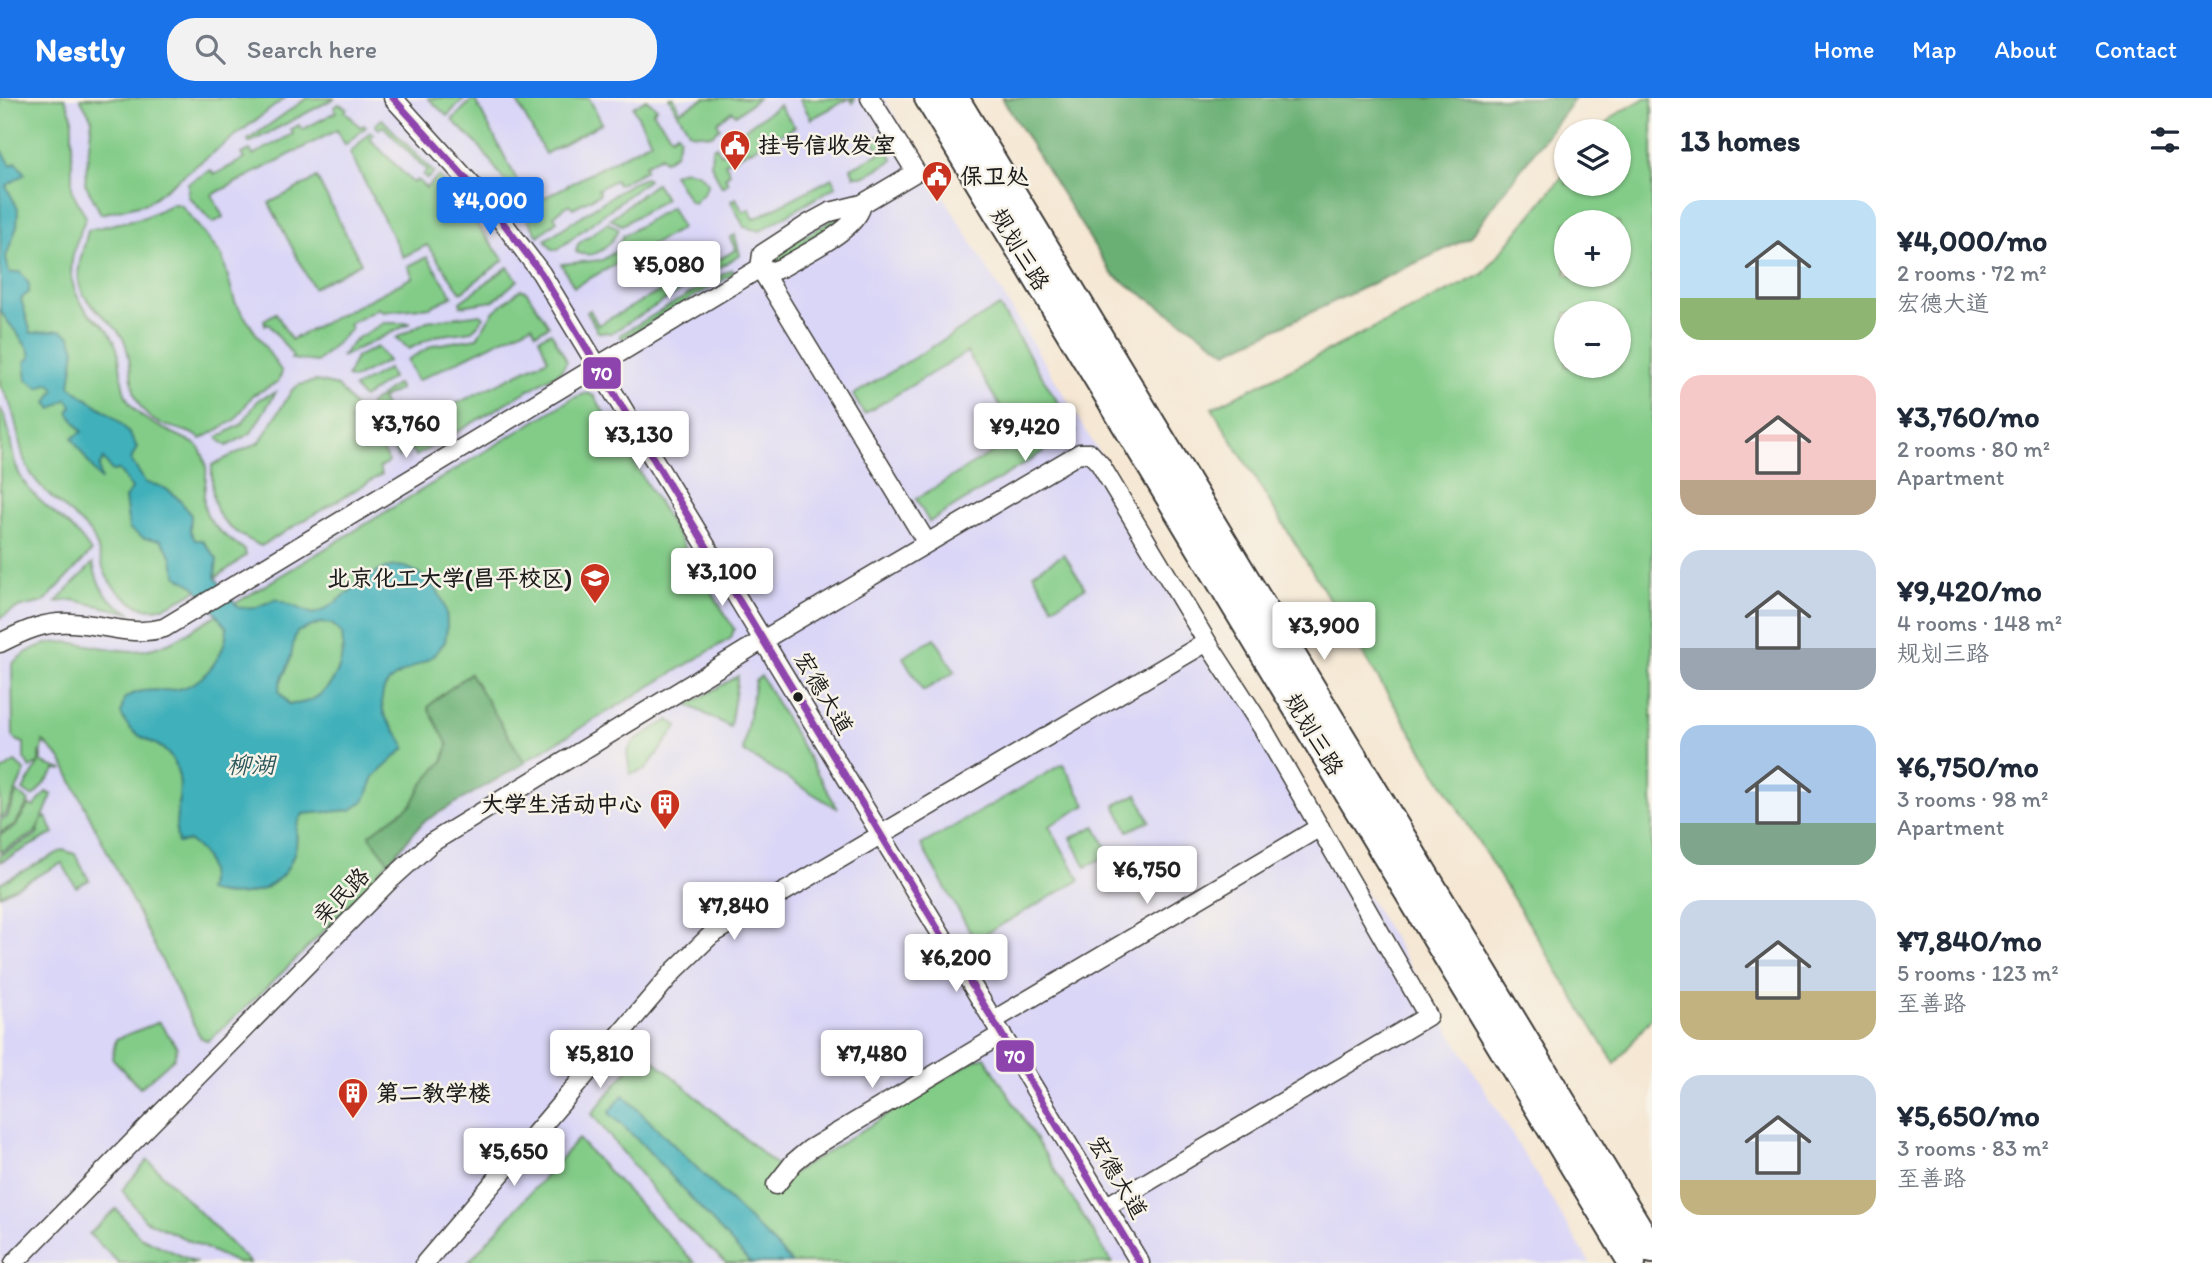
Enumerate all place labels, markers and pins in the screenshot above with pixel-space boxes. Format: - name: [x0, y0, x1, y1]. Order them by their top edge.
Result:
- public building icon: 挂号信收发室: [718, 128, 752, 172]
- place label: 挂号信收发室: [758, 131, 896, 159]
- public building icon: 保卫处: [920, 159, 954, 203]
- place label: 保卫处: [960, 162, 1029, 190]
- pin: ¥4,000: [433, 178, 547, 237]
- pin: ¥5,080: [612, 242, 726, 301]
- pin: ¥3,760: [349, 400, 463, 460]
- pin: ¥9,420: [968, 404, 1082, 463]
- pin: ¥3,130: [582, 412, 696, 471]
- pin: ¥3,100: [665, 548, 779, 608]
- school or university icon: 北京化工大学(昌平校区): [578, 561, 612, 605]
- place label: 北京化工大学(昌平校区): [327, 564, 572, 592]
- pin: ¥3,900: [1267, 602, 1381, 662]
- unlabelled marker: [791, 690, 805, 704]
- building icon: 大学生活动中心: [648, 787, 682, 831]
- place label: 大学生活动中心: [481, 790, 642, 818]
- pin: ¥6,750: [1090, 846, 1204, 906]
- pin: ¥7,840: [677, 882, 791, 942]
- pin: ¥6,200: [899, 934, 1013, 994]
- pin: ¥5,810: [543, 1030, 657, 1090]
- pin: ¥7,480: [815, 1030, 929, 1090]
- building icon: 第二教学楼: [336, 1076, 370, 1120]
- place label: 第二教学楼: [376, 1079, 491, 1107]
- pin: ¥5,650: [457, 1128, 571, 1188]

